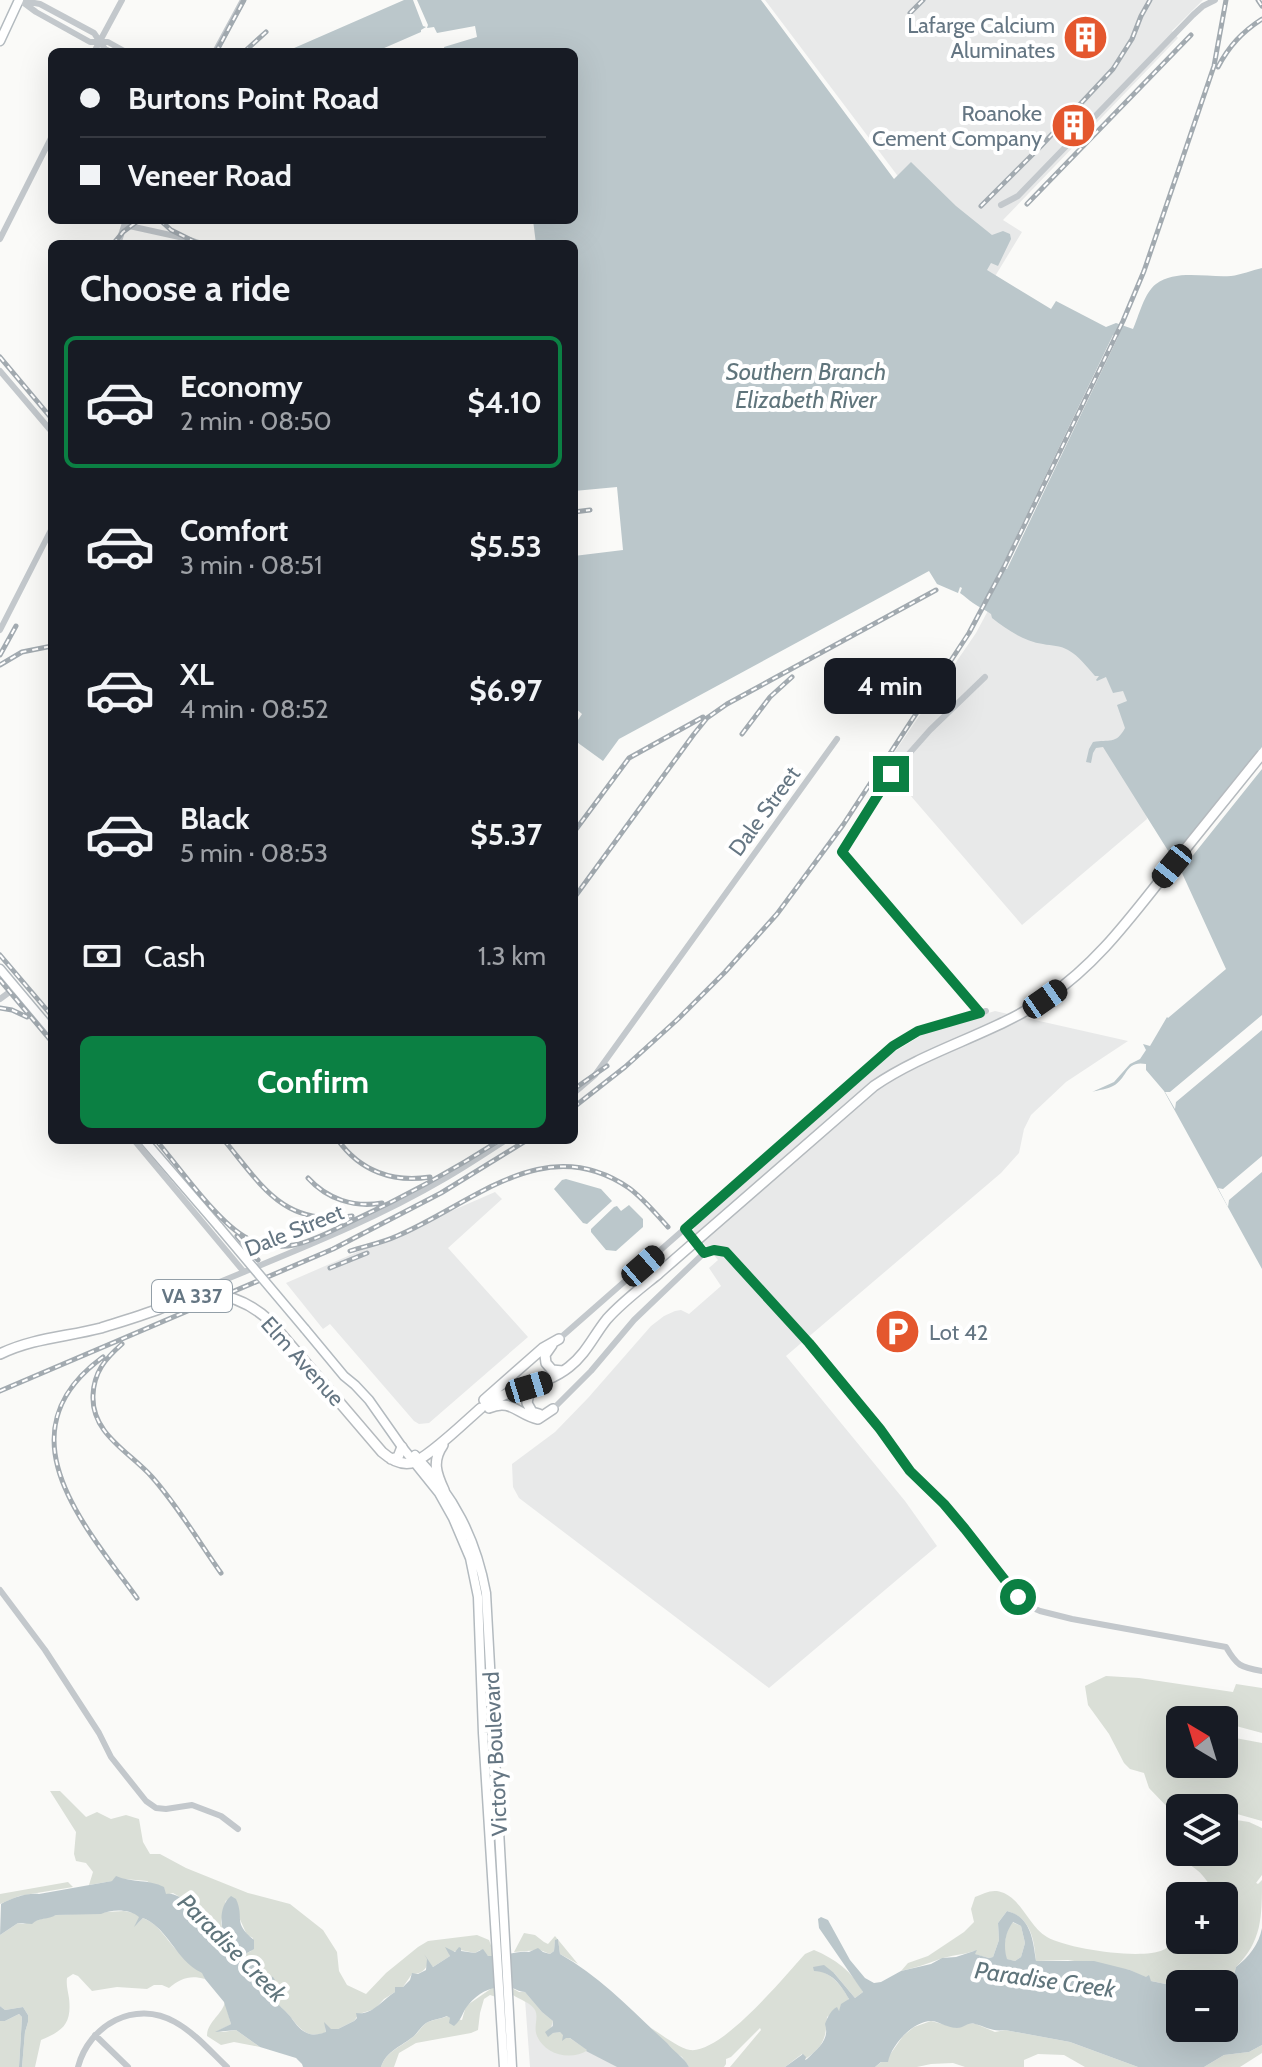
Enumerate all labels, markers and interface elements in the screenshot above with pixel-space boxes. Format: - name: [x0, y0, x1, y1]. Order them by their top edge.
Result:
- place label: Lafarge Calcium Aluminates: [907, 12, 1055, 64]
- building icon: Lafarge Calcium Aluminates: [1062, 14, 1110, 62]
- text: Burtons Point Road: [128, 80, 379, 117]
- place label: Roanoke Cement Company: [872, 100, 1042, 152]
- building icon: Roanoke Cement Company: [1049, 102, 1097, 150]
- text: Veneer Road: [128, 157, 292, 194]
- text: Choose a ride: [80, 266, 290, 310]
- water label: Southern Branch Elizabeth River: [726, 357, 886, 414]
- icon: car: [84, 366, 156, 438]
- text: Economy: [180, 368, 303, 405]
- text: $4.10: [468, 384, 542, 421]
- text: 2 min · 08:50: [180, 405, 332, 437]
- icon: car: [84, 510, 156, 582]
- text: Comfort: [180, 512, 288, 549]
- text: $5.53: [470, 528, 542, 565]
- text: 3 min · 08:51: [180, 549, 323, 581]
- icon: car: [84, 654, 156, 726]
- text: XL: [180, 656, 214, 693]
- callout: 4 min: [825, 658, 957, 714]
- text: 4 min: [857, 670, 923, 702]
- text: $6.97: [469, 672, 542, 709]
- text: 4 min · 08:52: [180, 693, 329, 725]
- route end: [873, 756, 909, 792]
- street label: Dale Street: [723, 761, 806, 861]
- icon: car: [84, 798, 156, 870]
- text: Black: [180, 800, 250, 837]
- text: $5.37: [470, 816, 542, 853]
- text: 5 min · 08:53: [180, 837, 328, 869]
- car: [1148, 840, 1196, 892]
- icon: cash: [80, 934, 124, 978]
- text: Cash: [144, 938, 206, 975]
- text: 1.3 km: [478, 940, 546, 972]
- car: [1018, 975, 1072, 1023]
- button: Confirm: [80, 1036, 546, 1128]
- street label: Dale Street: [241, 1198, 348, 1263]
- car: [617, 1241, 669, 1291]
- road number: VA 337: [152, 1280, 232, 1312]
- parking icon: Lot 42: [874, 1308, 922, 1356]
- street label: Elm Avenue: [255, 1311, 350, 1412]
- place label: Lot 42: [929, 1319, 988, 1346]
- car: [503, 1369, 555, 1405]
- route start: [1000, 1579, 1036, 1615]
- street label: Victory Boulevard: [478, 1671, 513, 1837]
- north arrow: [1166, 1706, 1238, 1778]
- map controls: [1166, 1706, 1238, 2042]
- button: layers: [1166, 1794, 1238, 1866]
- button: +: [1166, 1882, 1238, 1954]
- water label: Paradise Creek: [172, 1887, 293, 2008]
- water label: Paradise Creek: [973, 1955, 1118, 2004]
- button: −: [1166, 1970, 1238, 2042]

